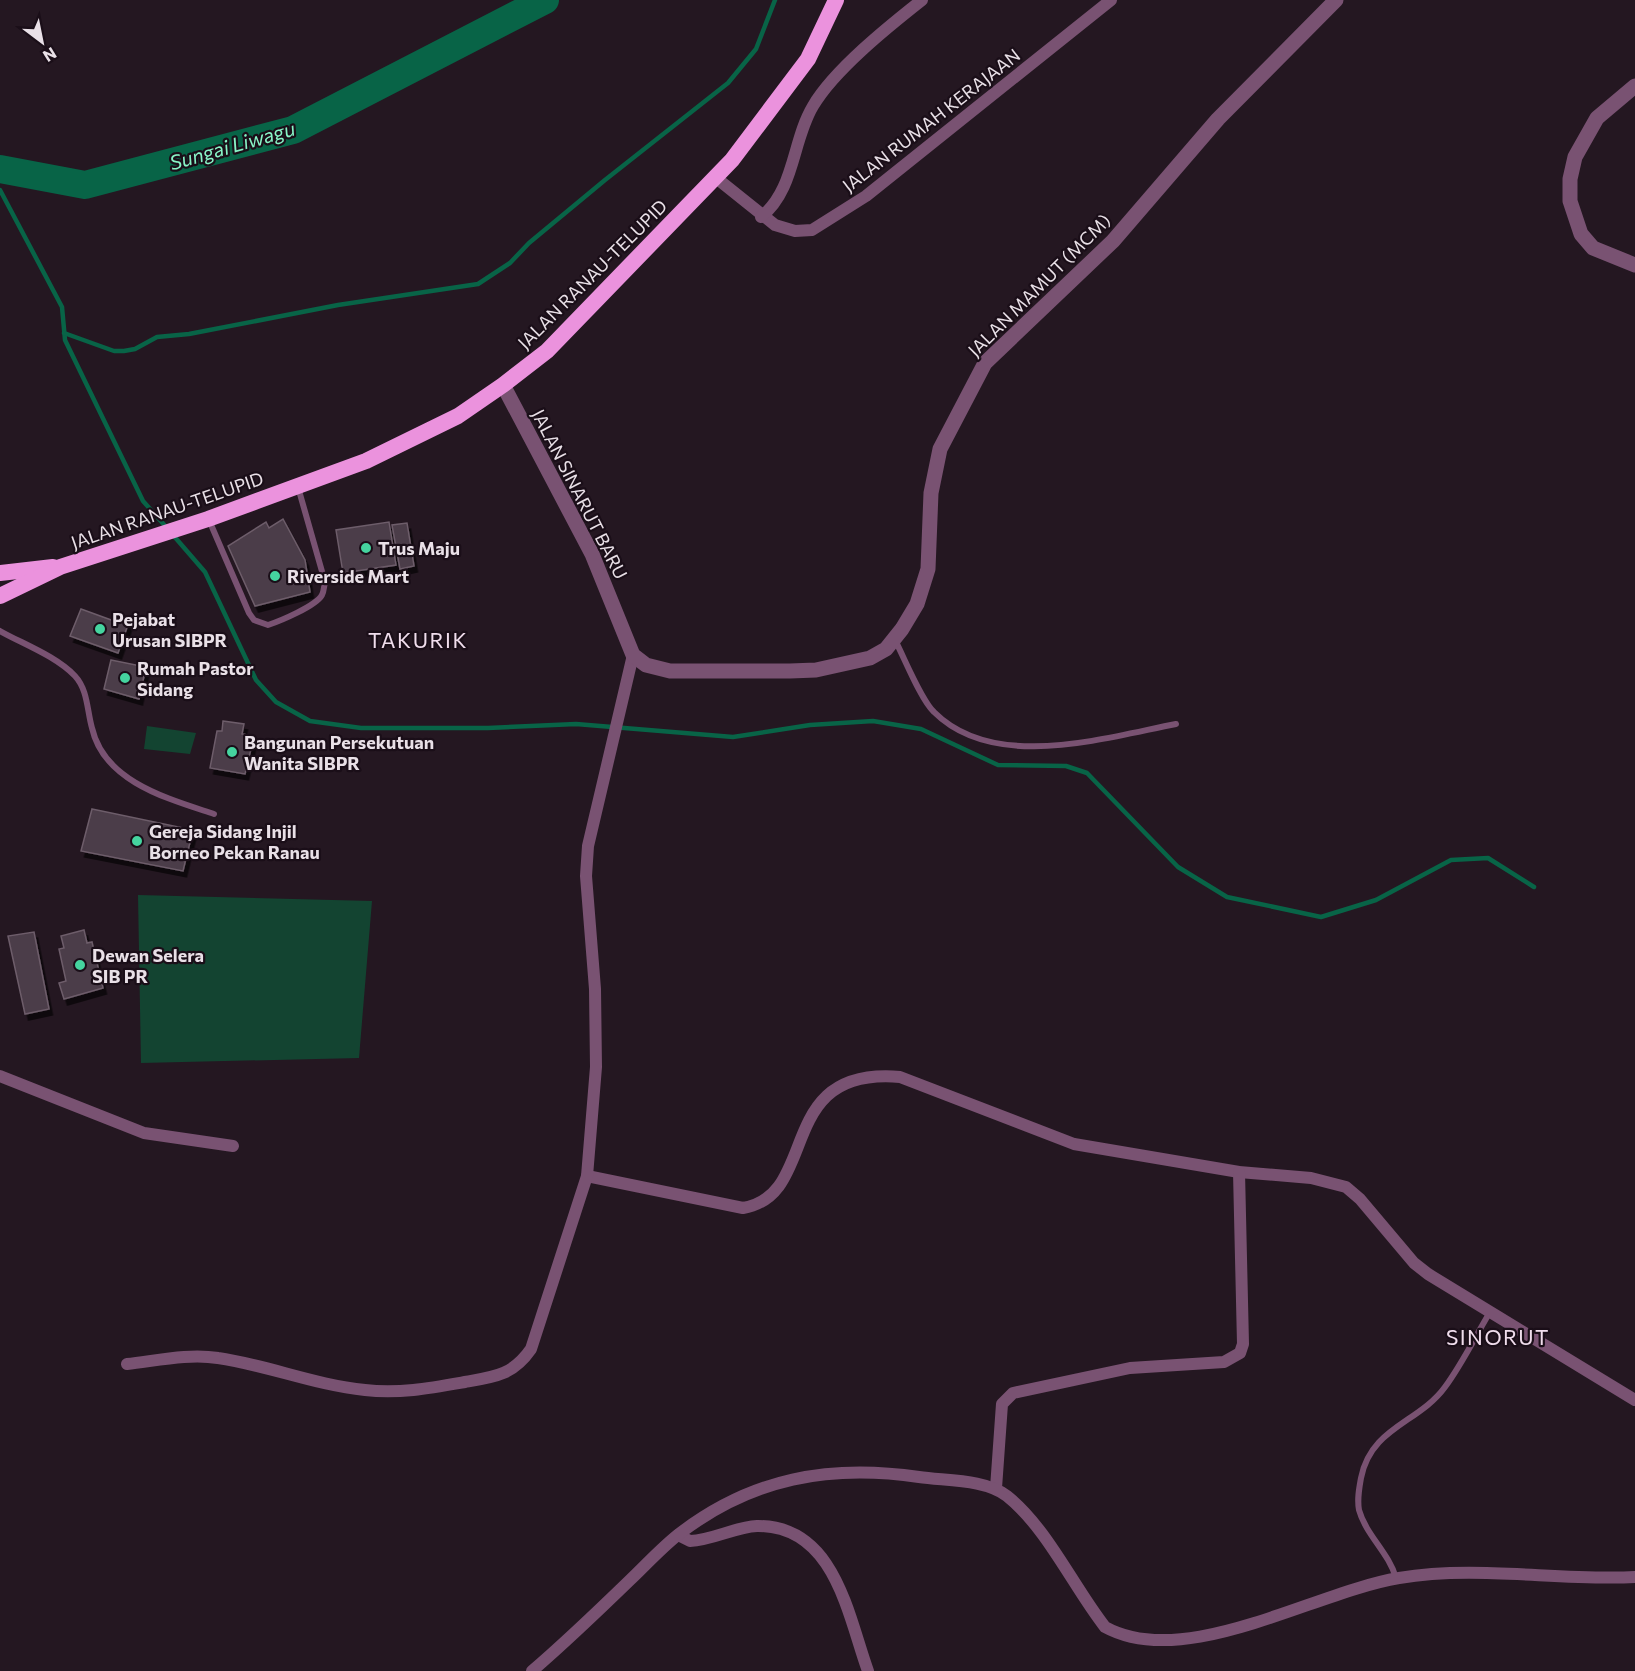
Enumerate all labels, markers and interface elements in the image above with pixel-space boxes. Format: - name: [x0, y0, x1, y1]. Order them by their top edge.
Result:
- north arrow: [12, 12, 72, 72]
- text: N: [40, 44, 60, 66]
- street label: JALAN RUMAH KERAJAAN: [838, 44, 1024, 196]
- water label: Sungai Liwagu: [167, 116, 297, 174]
- street label: JALAN RANAU-TELUPID: [513, 195, 671, 353]
- street label: JALAN MAMUT (MCM): [963, 209, 1115, 361]
- street label: JALAN SINARUT BARU: [528, 405, 632, 583]
- street label: JALAN RANAU-TELUPID: [68, 467, 266, 553]
- place label: Trus Maju: [378, 537, 460, 559]
- marker: Trus Maju: [359, 541, 373, 555]
- place label: Riverside Mart: [287, 565, 409, 587]
- marker: Riverside Mart: [268, 569, 282, 583]
- place label: Pejabat Urusan SIBPR: [112, 608, 228, 651]
- marker: Pejabat Urusan SIBPR: [93, 622, 107, 636]
- district label: TAKURIK: [368, 627, 468, 652]
- place label: Rumah Pastor Sidang: [137, 657, 254, 700]
- marker: Rumah Pastor Sidang: [118, 671, 132, 685]
- place label: Bangunan Persekutuan Wanita SIBPR: [244, 731, 434, 774]
- marker: Bangunan Persekutuan Wanita SIBPR: [225, 745, 239, 759]
- place label: Gereja Sidang Injil Borneo Pekan Ranau: [149, 820, 320, 863]
- marker: Gereja Sidang Injil Borneo Pekan Ranau: [130, 834, 144, 848]
- place label: Dewan Selera SIB PR: [92, 944, 204, 987]
- marker: Dewan Selera SIB PR: [73, 958, 87, 972]
- district label: SINORUT: [1446, 1324, 1550, 1349]

